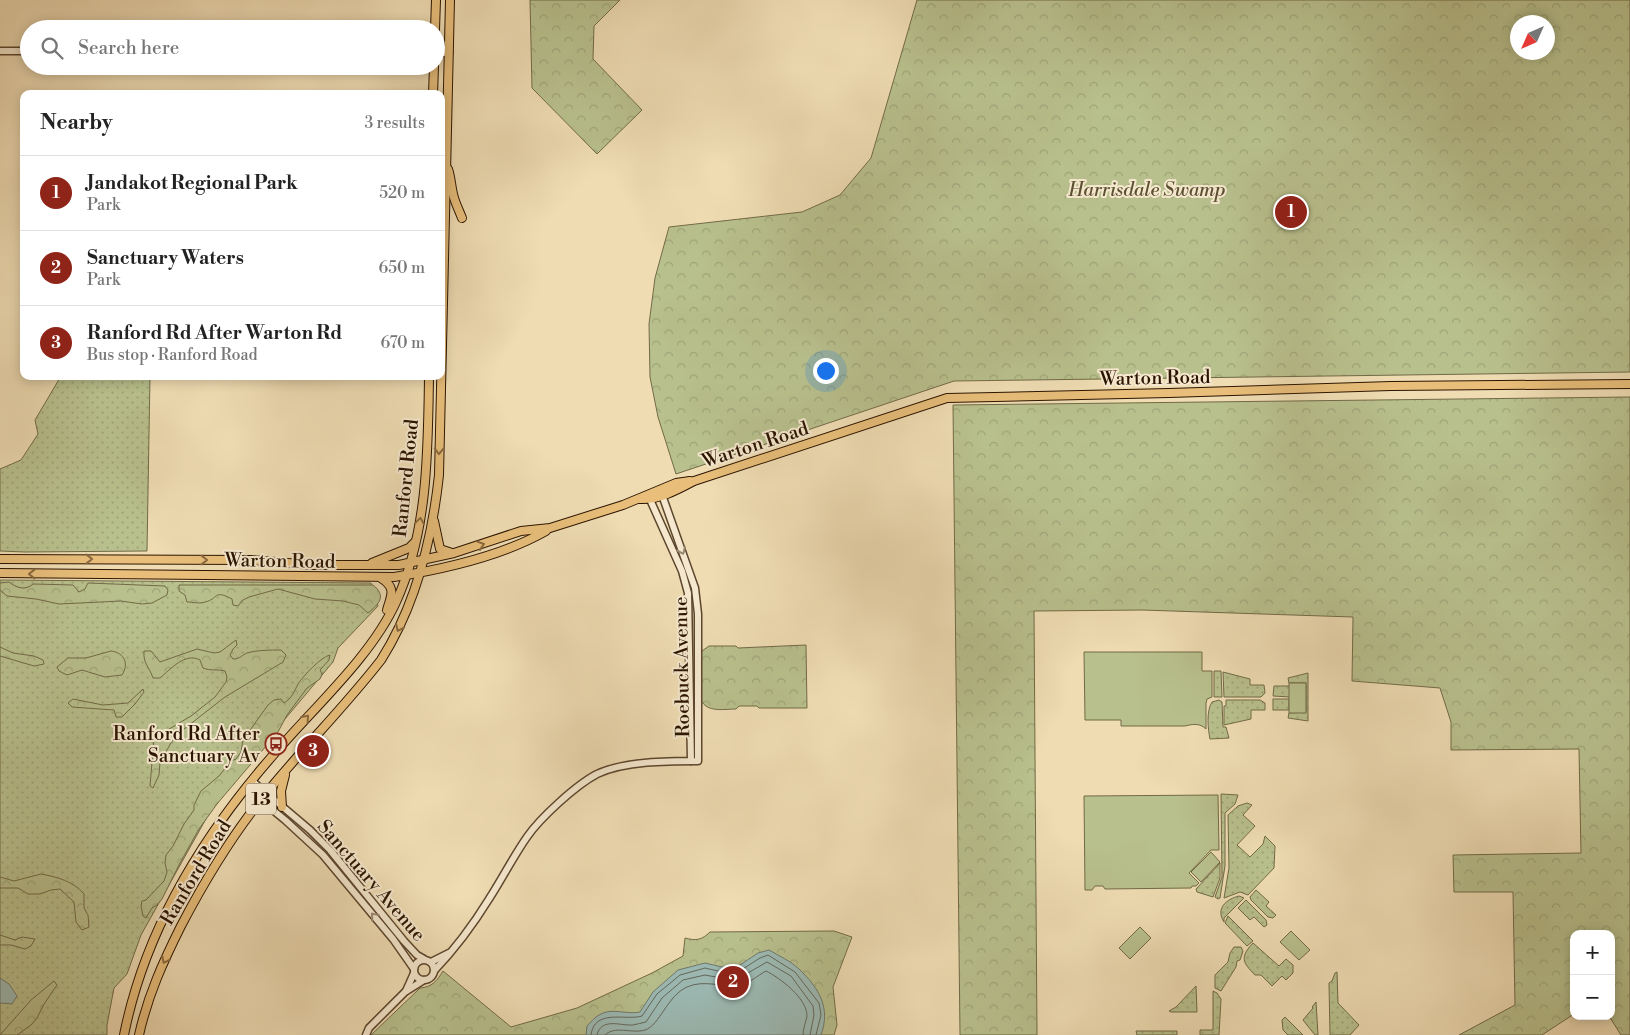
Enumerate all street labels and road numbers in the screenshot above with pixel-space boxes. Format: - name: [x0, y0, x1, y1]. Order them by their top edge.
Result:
- street label: Warton Road: [1098, 365, 1211, 391]
- street label: Warton Road: [698, 416, 812, 474]
- street label: Ranford Road: [388, 418, 424, 538]
- street label: Warton Road: [223, 548, 336, 574]
- street label: Roebuck Avenue: [669, 596, 695, 738]
- road number: 13: [246, 784, 276, 814]
- street label: Ranford Road: [155, 815, 237, 929]
- street label: Sanctuary Avenue: [312, 815, 431, 946]

